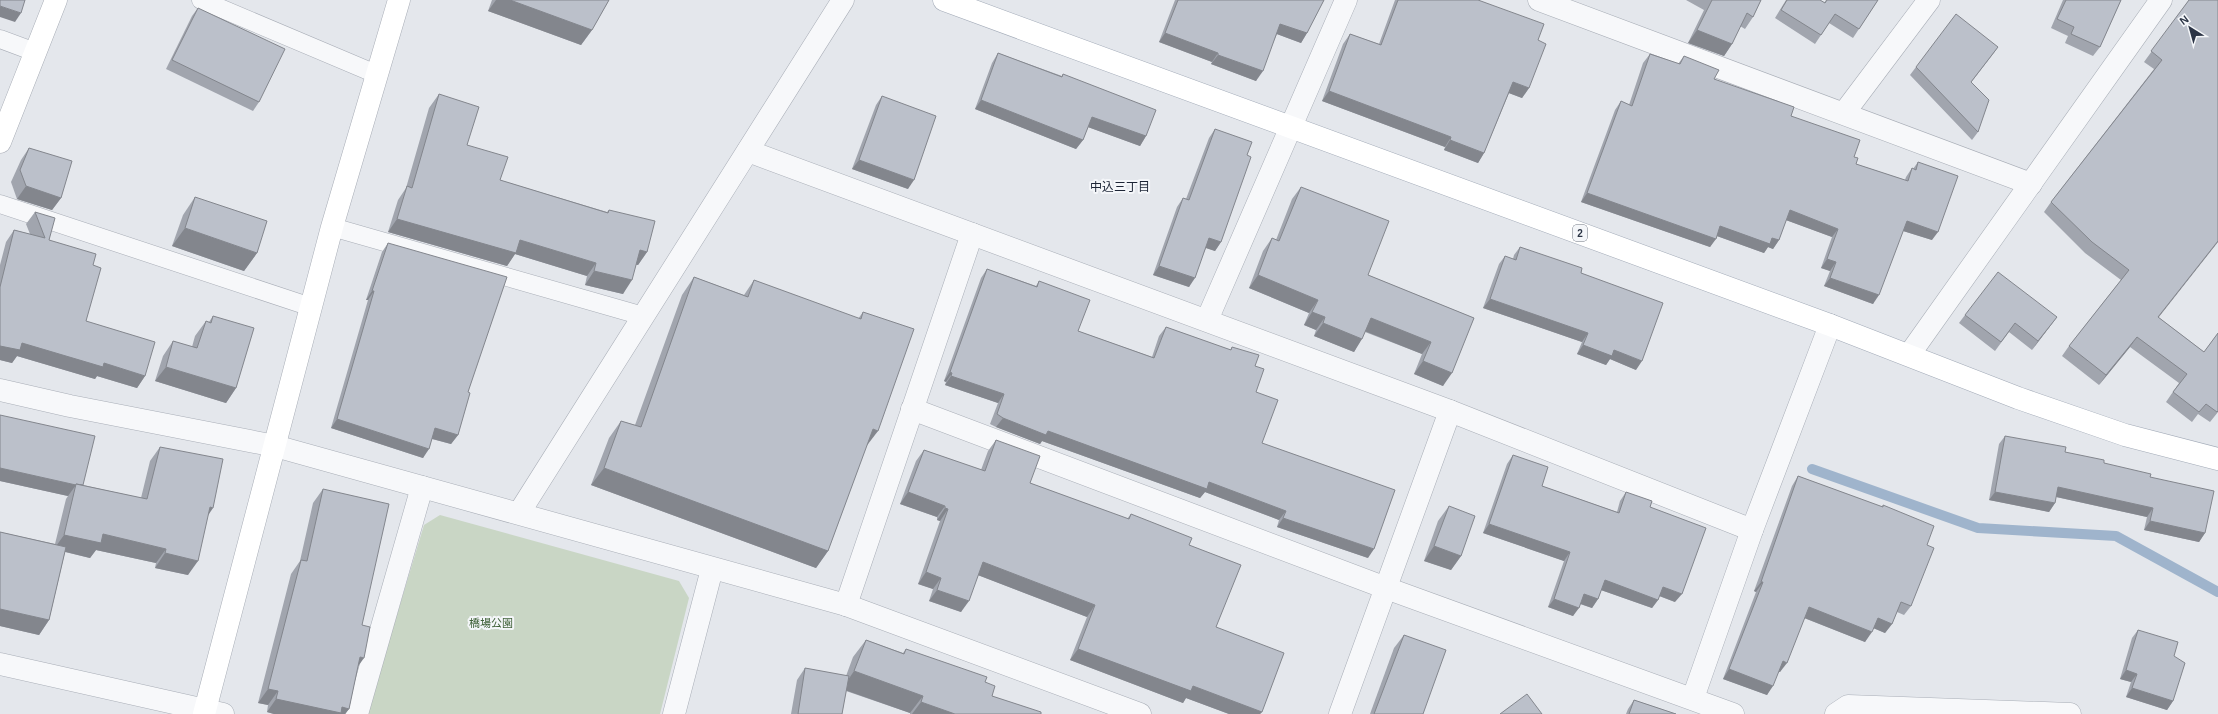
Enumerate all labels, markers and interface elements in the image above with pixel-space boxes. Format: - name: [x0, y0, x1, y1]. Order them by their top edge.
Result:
- north arrow: [2170, 8, 2210, 48]
- text: N: [2177, 13, 2191, 27]
- district label: 中込三丁目: [1090, 180, 1150, 194]
- road number: 2: [1573, 225, 1587, 241]
- park label: 橋場公園: [469, 617, 513, 629]

